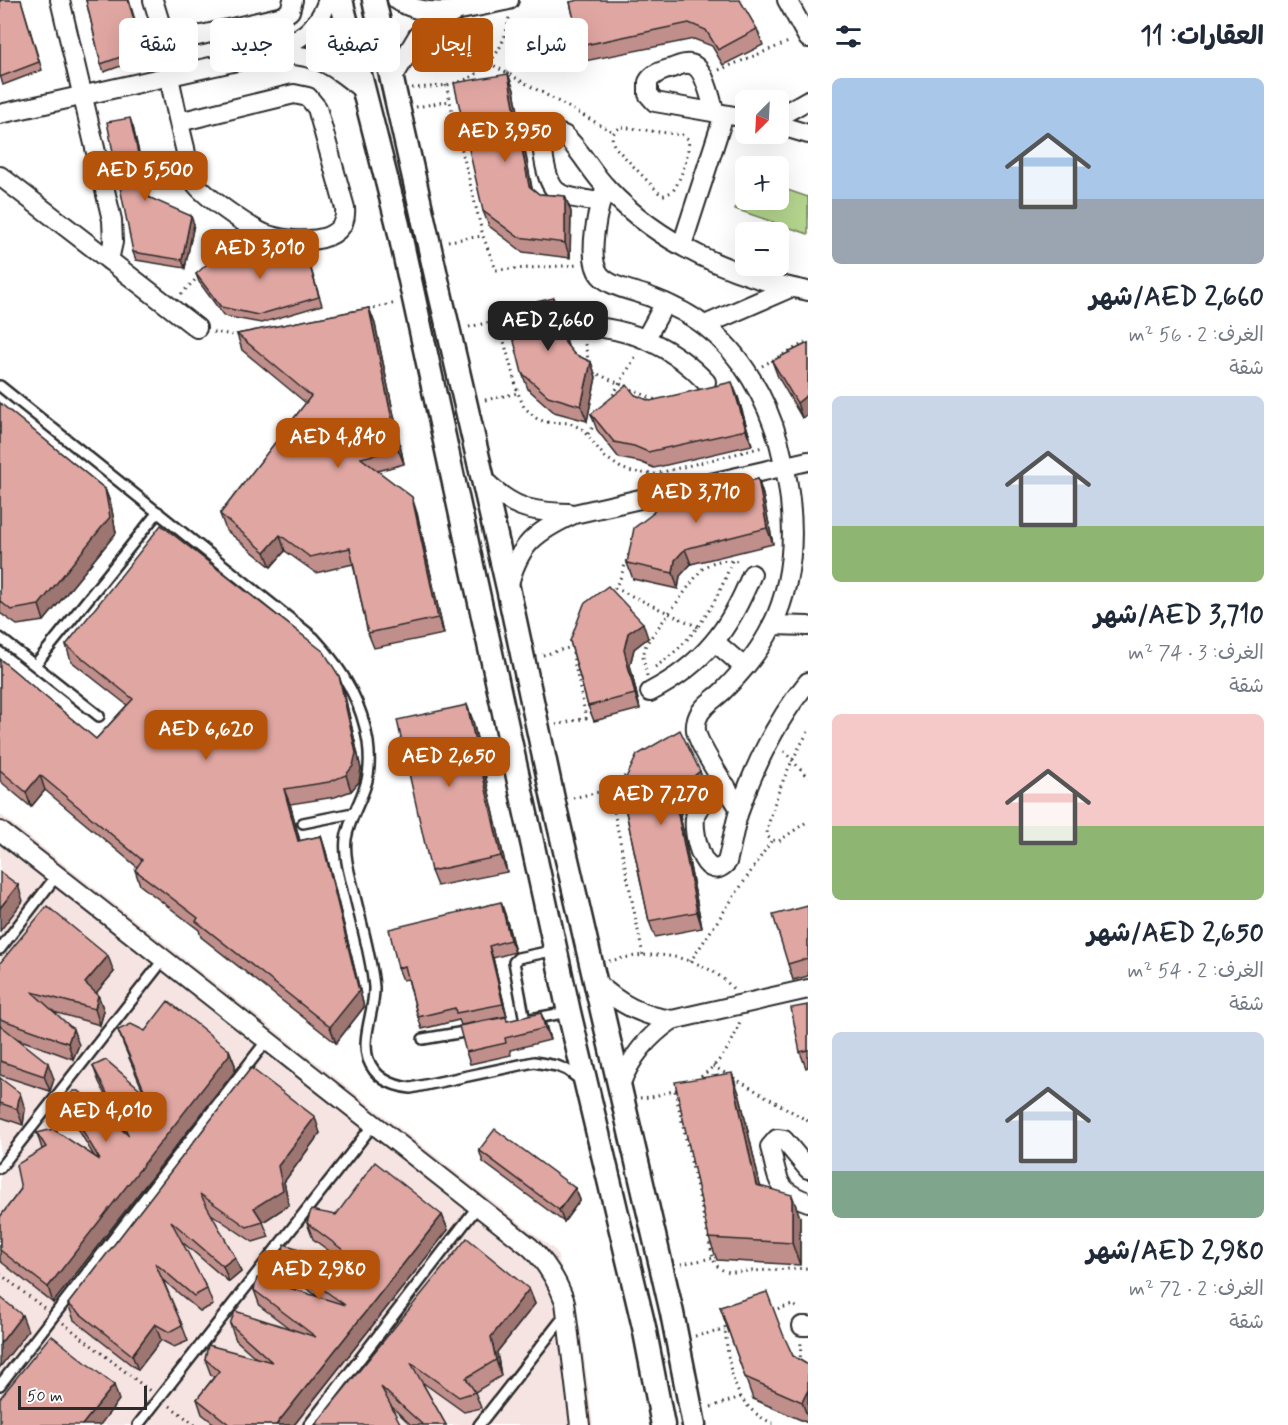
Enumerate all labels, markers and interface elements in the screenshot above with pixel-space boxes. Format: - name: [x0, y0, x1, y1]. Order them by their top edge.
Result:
- chip: شقة: [119, 18, 198, 72]
- chip: جديد: [210, 18, 294, 72]
- chip: تصفية: [306, 18, 400, 72]
- chip: إيجار: [412, 18, 493, 72]
- chip: شراء: [505, 18, 588, 72]
- icon: filters: [832, 20, 865, 53]
- text: العقارات: 11: [1140, 20, 1264, 54]
- north arrow: [735, 90, 789, 144]
- map controls: [735, 90, 789, 276]
- pin: AED 3,950: [436, 112, 574, 163]
- icon: home: [994, 117, 1102, 225]
- text: AED 3,950: [458, 118, 552, 145]
- pin: AED 5,500: [76, 151, 214, 202]
- button: +: [735, 156, 789, 210]
- text: AED 5,500: [97, 157, 193, 184]
- button: −: [735, 222, 789, 276]
- pin: AED 3,010: [191, 229, 329, 280]
- text: AED 3,010: [215, 235, 305, 262]
- text: AED 2,660/شهر: [1090, 281, 1264, 315]
- pin: AED 2,660: [479, 301, 617, 352]
- text: AED 2,660: [502, 307, 594, 334]
- text: الغرف: 2 · 56 m²: [1129, 322, 1264, 349]
- text: شقة: [1229, 355, 1264, 382]
- pin: AED 4,840: [269, 418, 407, 469]
- text: AED 4,840: [290, 424, 386, 451]
- icon: home: [994, 435, 1102, 543]
- pin: AED 3,710: [627, 473, 765, 524]
- text: AED 3,710: [652, 479, 740, 506]
- text: AED 3,710/شهر: [1094, 599, 1264, 633]
- text: الغرف: 3 · 74 m²: [1128, 640, 1264, 667]
- text: شقة: [1229, 673, 1264, 700]
- pin: AED 6,620: [137, 710, 275, 761]
- text: AED 6,620: [158, 716, 254, 743]
- pin: AED 2,650: [380, 737, 518, 788]
- text: AED 2,650: [402, 743, 496, 770]
- icon: home: [994, 753, 1102, 861]
- pin: AED 7,270: [592, 775, 730, 826]
- text: AED 7,270: [613, 781, 709, 808]
- text: AED 2,650/شهر: [1087, 917, 1264, 951]
- text: الغرف: 2 · 54 m²: [1128, 958, 1264, 985]
- text: شقة: [1229, 991, 1264, 1018]
- icon: home: [994, 1071, 1102, 1179]
- pin: AED 4,010: [37, 1092, 175, 1143]
- text: AED 4,010: [60, 1098, 152, 1125]
- text: AED 2,980/شهر: [1087, 1235, 1264, 1269]
- pin: AED 2,980: [250, 1250, 388, 1301]
- text: AED 2,980: [272, 1256, 366, 1283]
- text: الغرف: 2 · 72 m²: [1129, 1276, 1264, 1303]
- text: شقة: [1229, 1309, 1264, 1336]
- scale bar: [18, 1383, 147, 1410]
- text: 50 m: [27, 1386, 63, 1407]

